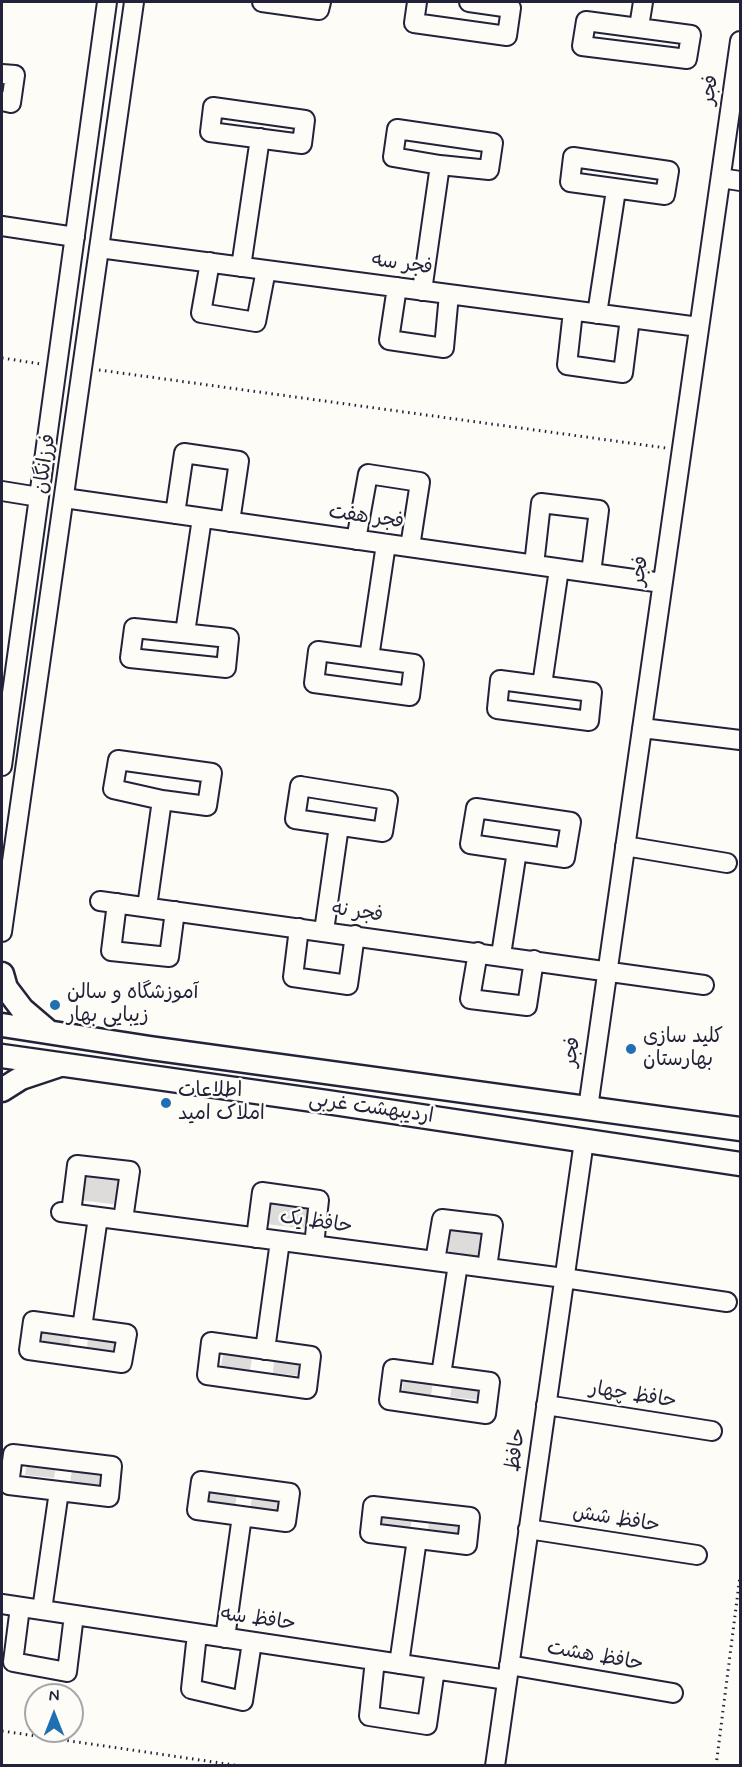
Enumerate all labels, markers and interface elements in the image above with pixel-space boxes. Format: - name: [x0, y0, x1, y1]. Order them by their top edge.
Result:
- street label: فجر: [697, 74, 725, 106]
- street label: فجر سه: [370, 249, 434, 281]
- street label: فرزانگان: [30, 432, 62, 496]
- street label: فجر هفت: [327, 501, 405, 535]
- street label: فجر: [627, 555, 655, 587]
- street label: فجر نه: [330, 897, 384, 929]
- place label: آموزشگاه و سالن زیبایی بهار: [67, 982, 199, 1029]
- marker: آموزشگاه و سالن زیبایی بهار: [48, 998, 62, 1012]
- place label: کلید سازی بهارستان: [643, 1026, 723, 1073]
- street label: فجر: [559, 1036, 587, 1068]
- marker: کلید سازی بهارستان: [624, 1042, 638, 1056]
- place label: اطلاعات املاک امید: [178, 1080, 265, 1127]
- street label: اردیبهشت غربی: [307, 1088, 435, 1130]
- marker: اطلاعات املاک امید: [159, 1096, 173, 1110]
- street label: حافظ یک: [278, 1206, 354, 1240]
- street label: حافظ چهار: [588, 1377, 678, 1415]
- street label: حافظ: [502, 1427, 532, 1473]
- street label: حافظ شش: [571, 1501, 661, 1539]
- street label: حافظ سه: [219, 1603, 297, 1637]
- street label: حافظ هشت: [545, 1637, 645, 1677]
- north arrow: [24, 1683, 84, 1743]
- text: N: [49, 1686, 59, 1707]

